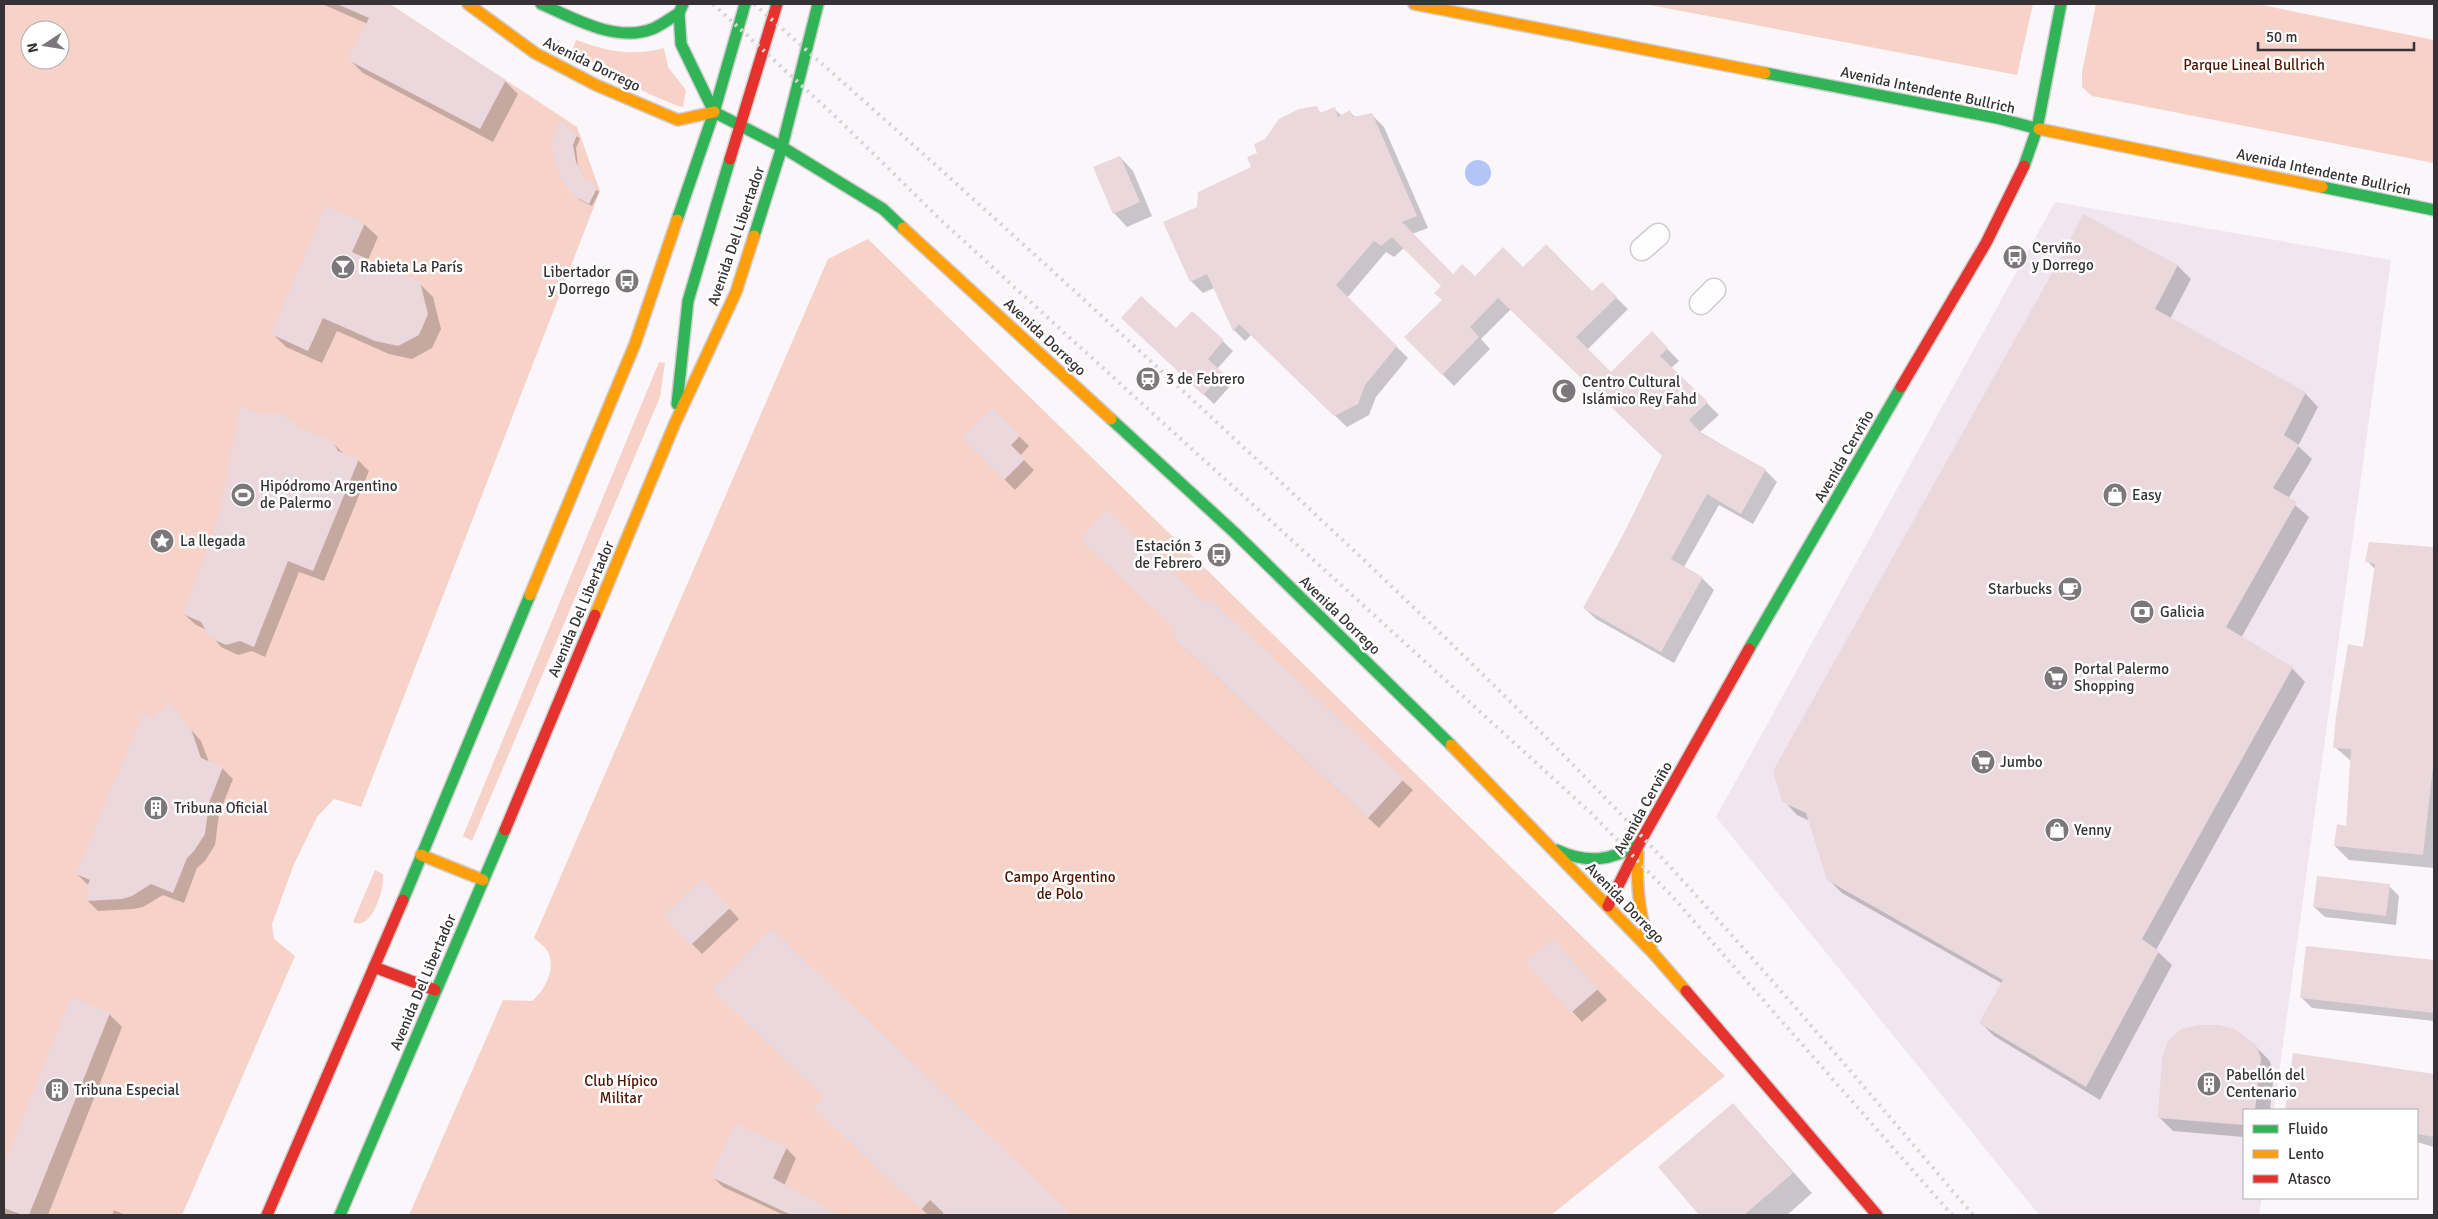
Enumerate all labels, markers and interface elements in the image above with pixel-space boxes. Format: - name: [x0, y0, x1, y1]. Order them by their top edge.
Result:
- north arrow: [20, 20, 70, 70]
- scale bar: [2258, 20, 2414, 52]
- text: 50 m: [2266, 28, 2297, 46]
- street label: Avenida Dorrego: [541, 33, 644, 95]
- text: N: [23, 41, 42, 54]
- park label: Parque Lineal Bullrich: [2183, 56, 2325, 74]
- street label: Avenida Intendente Bullrich: [1839, 63, 2017, 117]
- street label: Avenida Intendente Bullrich: [2235, 145, 2413, 199]
- street label: Avenida Del Libertador: [704, 164, 768, 308]
- place label: Cerviño y Dorrego: [2032, 239, 2094, 274]
- bus stop icon: Cerviño y Dorrego: [2002, 244, 2028, 270]
- bar icon: Rabieta La París: [330, 254, 356, 280]
- place label: Rabieta La París: [360, 258, 463, 276]
- place label: Libertador y Dorrego: [543, 263, 610, 298]
- bus stop icon: Libertador y Dorrego: [614, 268, 640, 294]
- street label: Avenida Dorrego: [1000, 294, 1090, 380]
- station icon: 3 de Febrero: [1135, 366, 1161, 392]
- place label: 3 de Febrero: [1166, 370, 1245, 388]
- place label: Centro Cultural Islámico Rey Fahd: [1582, 373, 1697, 408]
- mosque icon: Centro Cultural Islámico Rey Fahd: [1551, 378, 1577, 404]
- street label: Avenida Cerviño: [1810, 407, 1878, 505]
- place label: Hipódromo Argentino de Palermo: [260, 477, 398, 512]
- sports icon: Hipódromo Argentino de Palermo: [230, 482, 256, 508]
- shop icon: Easy: [2102, 482, 2128, 508]
- place label: Easy: [2132, 486, 2162, 504]
- place icon: La llegada: [149, 528, 175, 554]
- place label: La llegada: [180, 532, 246, 550]
- place label: Estación 3 de Febrero: [1135, 537, 1202, 572]
- street label: Avenida Del Libertador: [544, 538, 618, 680]
- bus stop icon: Estación 3 de Febrero: [1206, 542, 1232, 568]
- street label: Avenida Dorrego: [1296, 572, 1384, 658]
- cafe icon: Starbucks: [2057, 576, 2083, 602]
- place label: Starbucks: [1988, 580, 2052, 598]
- bank icon: Galicia: [2129, 599, 2155, 625]
- place label: Galicia: [2160, 603, 2205, 621]
- place label: Portal Palermo Shopping: [2074, 660, 2169, 695]
- supermarket icon: Portal Palermo Shopping: [2043, 665, 2069, 691]
- supermarket icon: Jumbo: [1970, 749, 1996, 775]
- place label: Jumbo: [2000, 753, 2043, 771]
- street label: Avenida Cerviño: [1610, 758, 1676, 858]
- building icon: Tribuna Oficial: [143, 795, 169, 821]
- place label: Tribuna Oficial: [174, 799, 268, 817]
- shop icon: Yenny: [2044, 817, 2070, 843]
- place label: Yenny: [2074, 821, 2111, 839]
- street label: Avenida Dorrego: [1582, 859, 1668, 947]
- park label: Campo Argentino de Polo: [1004, 868, 1116, 903]
- street label: Avenida Del Libertador: [386, 911, 460, 1053]
- place label: Pabellón del Centenario: [2226, 1066, 2305, 1101]
- building icon: Pabellón del Centenario: [2196, 1071, 2222, 1097]
- park label: Club Hípico Militar: [584, 1072, 658, 1107]
- building icon: Tribuna Especial: [44, 1077, 70, 1103]
- place label: Tribuna Especial: [74, 1081, 180, 1099]
- legend: [2243, 1109, 2418, 1199]
- text: Fluido: [2288, 1120, 2328, 1138]
- text: Lento: [2288, 1145, 2324, 1163]
- text: Atasco: [2288, 1170, 2331, 1188]

